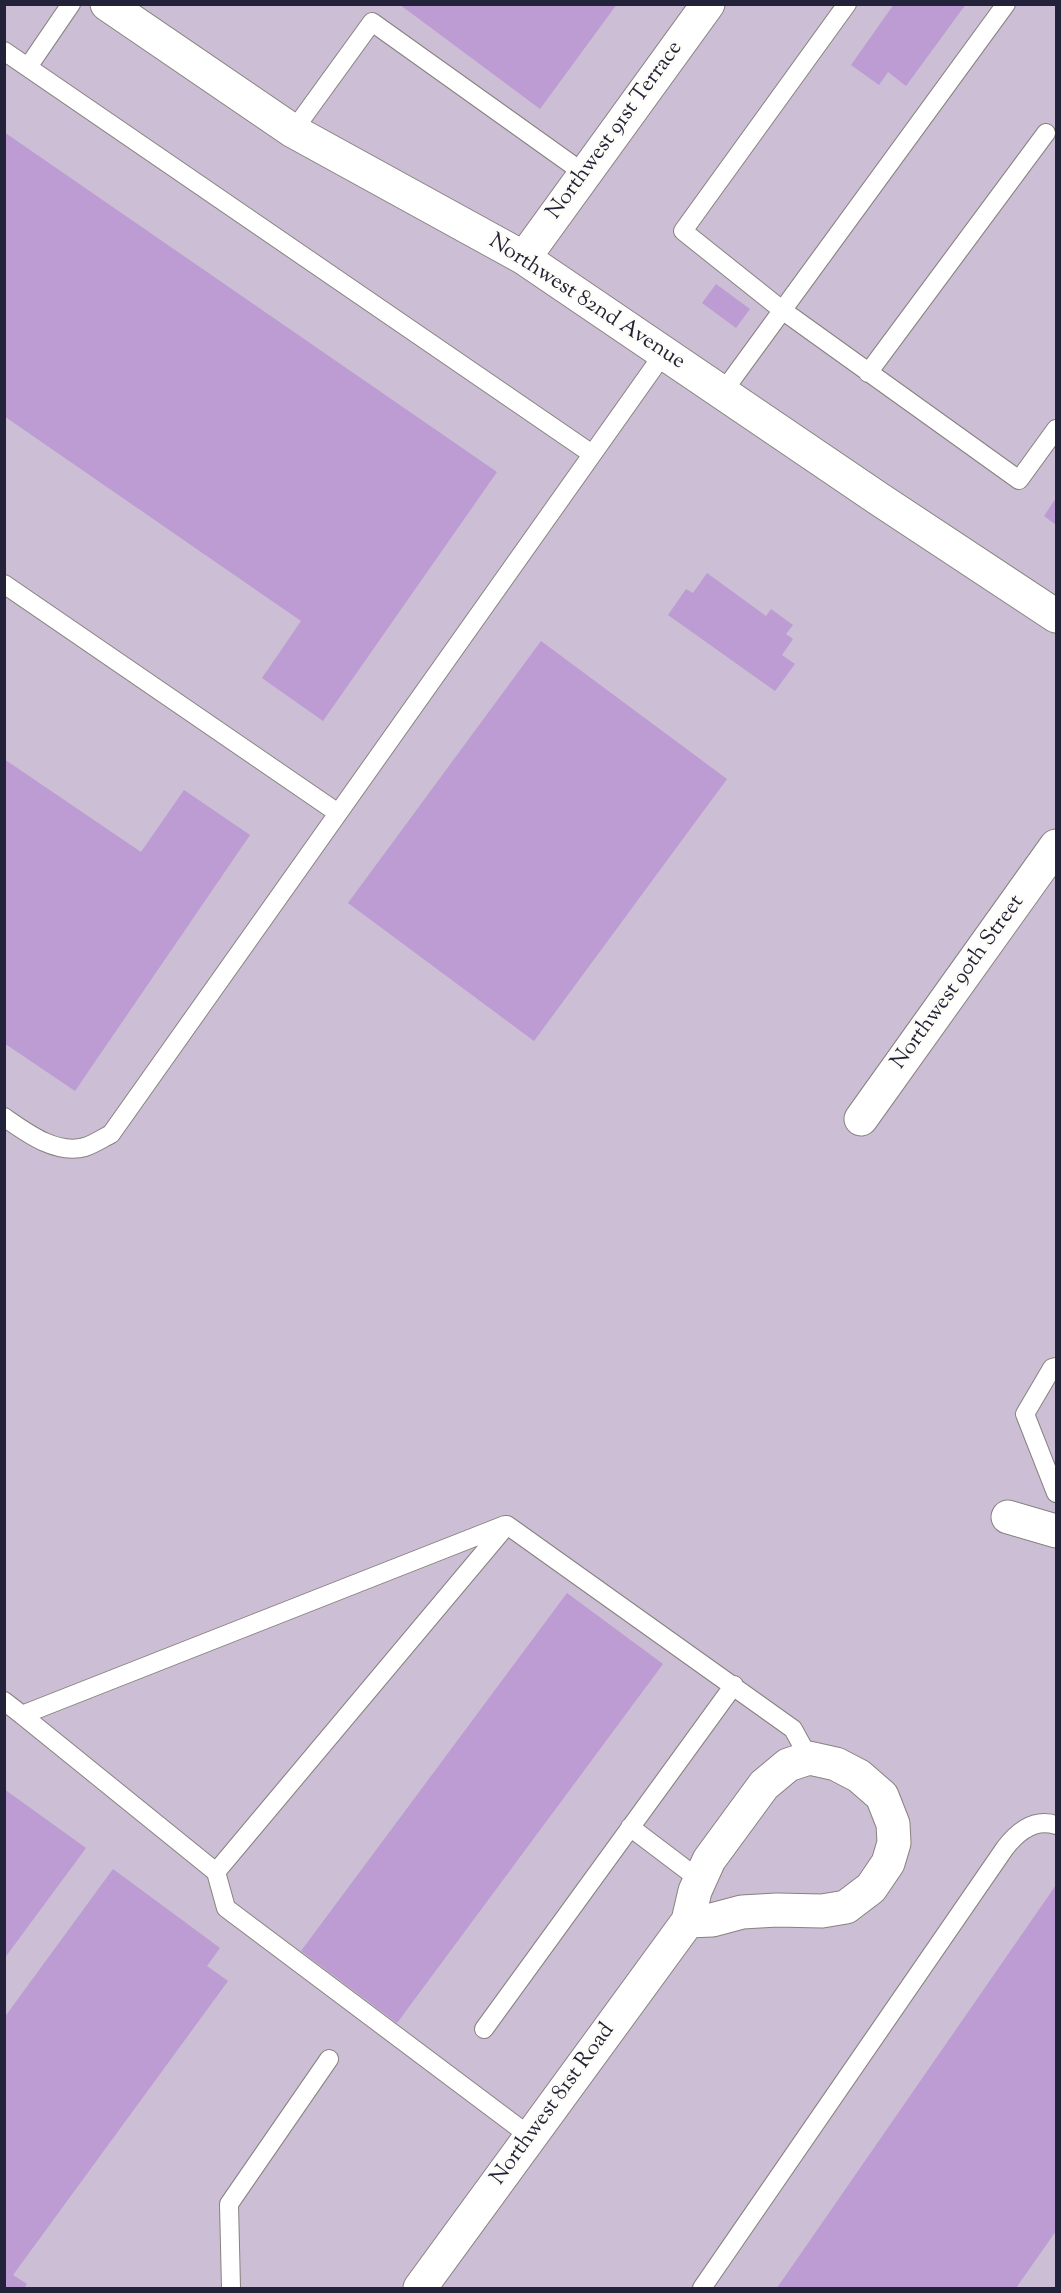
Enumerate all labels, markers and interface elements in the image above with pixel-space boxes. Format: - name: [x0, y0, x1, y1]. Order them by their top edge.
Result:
- street label: Northwest 91st Terrace: [542, 37, 690, 225]
- street label: Northwest 82nd Avenue: [483, 230, 689, 376]
- street label: Northwest 90th Street: [887, 891, 1031, 1075]
- street label: Northwest 81st Road: [486, 2019, 622, 2191]

